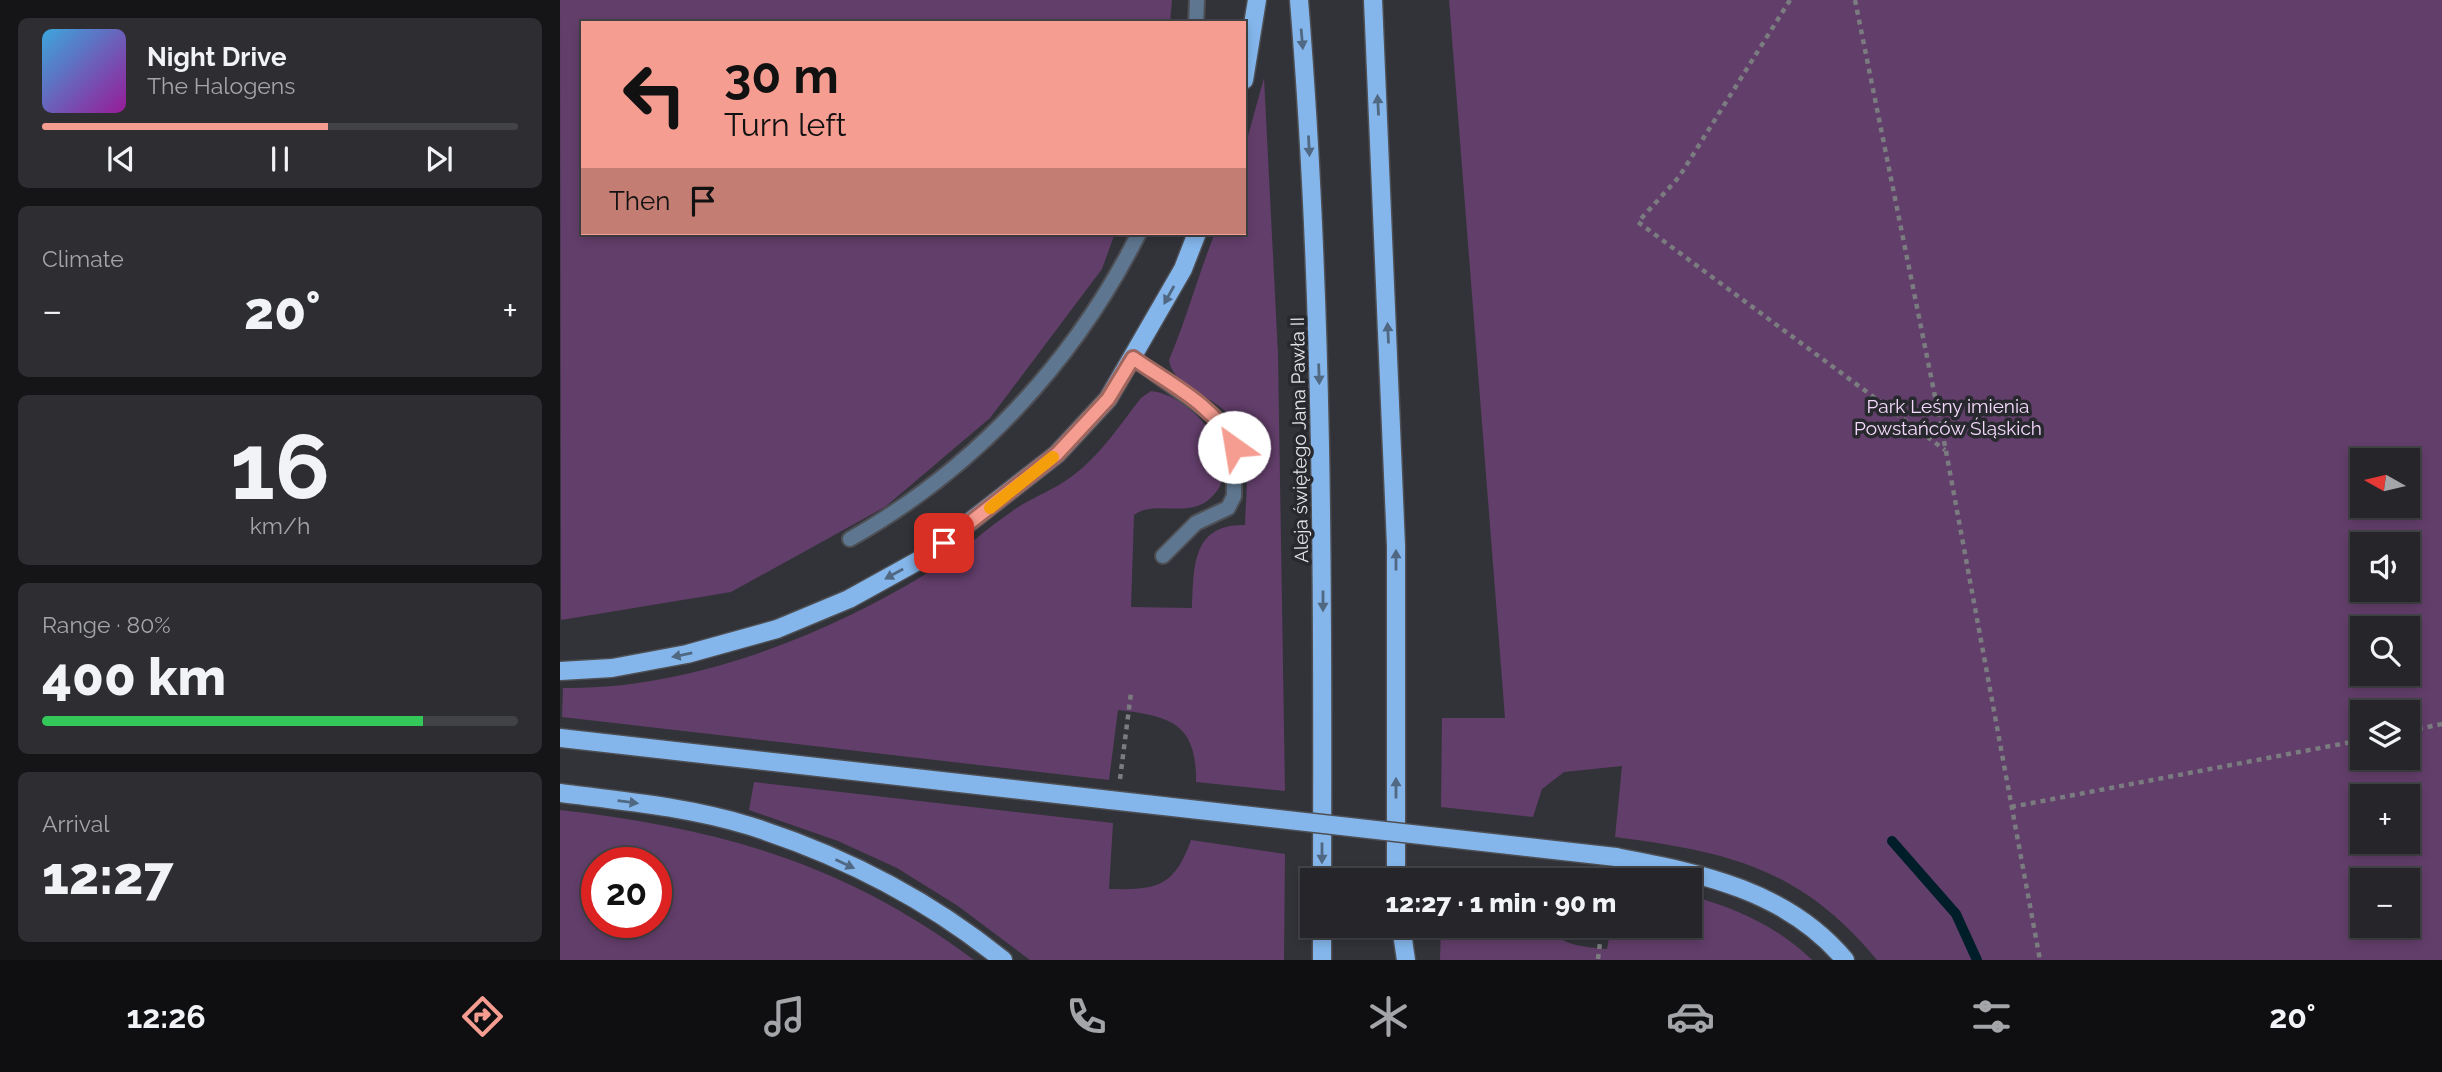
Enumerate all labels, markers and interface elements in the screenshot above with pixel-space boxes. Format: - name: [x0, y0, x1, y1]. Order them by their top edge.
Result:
- one-way arrow: [1297, 28, 1308, 50]
- text: Night Drive: [147, 42, 286, 72]
- text: 30 m: [724, 47, 839, 104]
- icon: left: [609, 49, 700, 140]
- text: The Halogens: [147, 72, 295, 99]
- one-way arrow: [1372, 94, 1383, 116]
- text: Turn left: [724, 106, 846, 143]
- one-way arrow: [1303, 136, 1314, 158]
- icon: previous: [102, 140, 140, 178]
- icon: pause: [261, 140, 299, 178]
- icon: next: [420, 140, 458, 178]
- icon: arrive: [684, 182, 722, 220]
- text: Then: [609, 186, 670, 216]
- text: Climate: [42, 245, 124, 272]
- text: 20°: [244, 280, 321, 341]
- one-way arrow: [1163, 285, 1175, 304]
- text: −: [42, 288, 62, 333]
- text: +: [502, 288, 518, 333]
- street label: Aleja świętego Jana Pawła II: [1286, 317, 1312, 563]
- one-way arrow: [1383, 321, 1394, 343]
- one-way arrow: [1313, 363, 1324, 385]
- park label: Park Leśny imienia Powstańców Śląskich: [1854, 395, 2042, 439]
- position arrow: [1197, 410, 1271, 484]
- text: 16: [230, 413, 330, 520]
- north arrow: [2350, 448, 2420, 518]
- map controls: [2350, 448, 2420, 938]
- text: km/h: [250, 512, 310, 539]
- pin: [914, 513, 974, 573]
- icon: arrive: [925, 524, 963, 562]
- button: sound: [2350, 532, 2420, 602]
- one-way arrow: [1390, 549, 1402, 571]
- one-way arrow: [884, 569, 904, 580]
- one-way arrow: [1317, 590, 1329, 612]
- text: Range · 80%: [42, 611, 171, 638]
- button: search: [2350, 616, 2420, 686]
- text: 400 km: [42, 646, 226, 707]
- one-way arrow: [671, 649, 693, 660]
- button: layers: [2350, 700, 2420, 770]
- one-way arrow: [1390, 776, 1402, 798]
- button: +: [2350, 784, 2420, 854]
- one-way arrow: [617, 796, 639, 807]
- text: Arrival: [42, 810, 109, 837]
- one-way arrow: [1316, 842, 1328, 864]
- text: 12:27: [42, 845, 173, 906]
- speed limit sign: 20: [581, 847, 672, 938]
- one-way arrow: [835, 859, 855, 870]
- button: −: [2350, 868, 2420, 938]
- text: 12:27 · 1 min · 90 m: [1386, 888, 1616, 918]
- icon: directions: [458, 992, 507, 1041]
- icon: music: [760, 992, 809, 1041]
- icon: phone: [1062, 992, 1111, 1041]
- icon: climate: [1364, 992, 1413, 1041]
- icon: car: [1666, 992, 1715, 1041]
- icon: filters: [1967, 992, 2016, 1041]
- text: 12:26: [126, 998, 206, 1035]
- text: 20°: [2269, 998, 2316, 1035]

